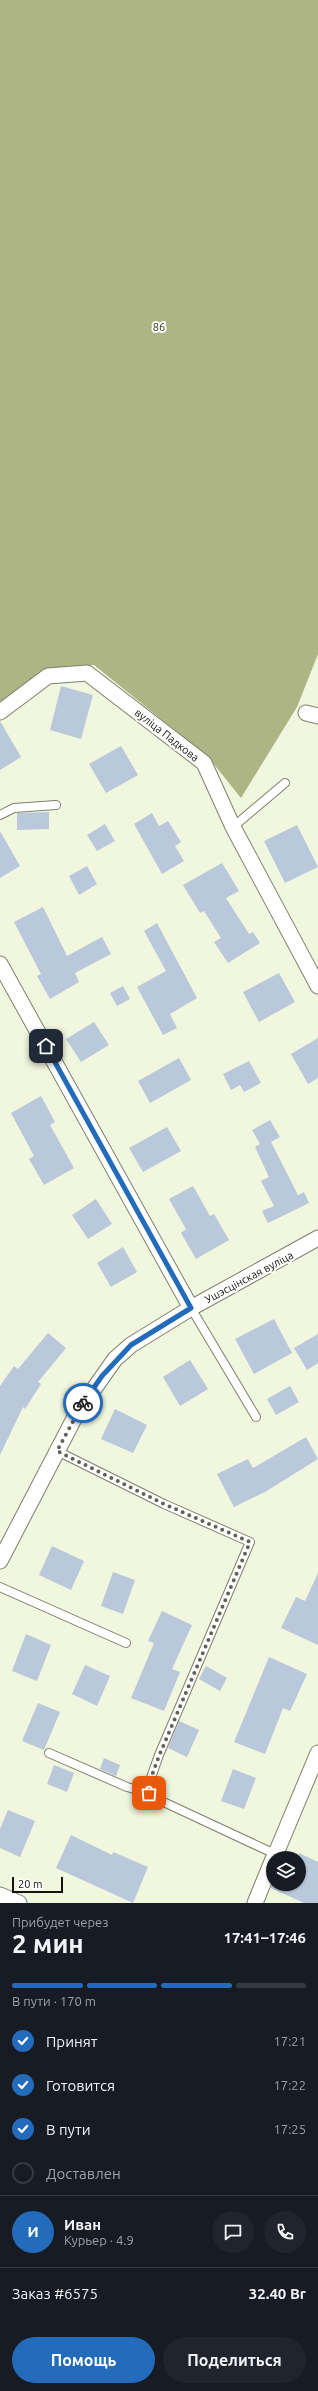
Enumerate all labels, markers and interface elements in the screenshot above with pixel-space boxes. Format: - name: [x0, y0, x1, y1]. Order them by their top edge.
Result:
- park label: 86: [153, 321, 165, 333]
- street label: вуліца Падкова: [133, 706, 201, 764]
- pin: [29, 1029, 63, 1063]
- icon: home: [35, 1035, 57, 1057]
- street label: Ушэсцінская вуліца: [203, 1249, 295, 1305]
- courier: [63, 1383, 103, 1423]
- icon: bike: [72, 1392, 94, 1414]
- pin: [132, 1776, 166, 1810]
- icon: bag: [138, 1782, 160, 1804]
- map controls: [266, 1851, 306, 1891]
- button: layers: [266, 1851, 306, 1891]
- scale bar: [12, 1875, 63, 1894]
- text: 20 m: [18, 1878, 42, 1890]
- text: Прибудет через: [12, 1915, 109, 1929]
- text: 2 мин: [12, 1929, 84, 1958]
- text: 17:41–17:46: [223, 1929, 306, 1946]
- text: В пути · 170 m: [12, 1994, 96, 2008]
- icon: check: [12, 2030, 34, 2052]
- text: Принят: [46, 2033, 98, 2050]
- text: 17:21: [273, 2034, 306, 2048]
- icon: check: [12, 2074, 34, 2096]
- text: Готовится: [46, 2077, 115, 2094]
- text: 17:22: [273, 2078, 306, 2092]
- icon: check: [12, 2118, 34, 2140]
- text: В пути: [46, 2121, 91, 2138]
- text: 17:25: [273, 2122, 306, 2136]
- text: Доставлен: [46, 2165, 121, 2182]
- button: chat: [212, 2211, 254, 2253]
- button: phone: [264, 2211, 306, 2253]
- text: Иван: [64, 2216, 101, 2233]
- text: И: [27, 2223, 39, 2240]
- text: Курьер · 4.9: [64, 2233, 134, 2247]
- text: Заказ #6575: [12, 2285, 98, 2302]
- text: 32.40 Br: [249, 2285, 306, 2302]
- button: Помощь: [12, 2337, 155, 2383]
- button: Поделиться: [163, 2337, 306, 2383]

